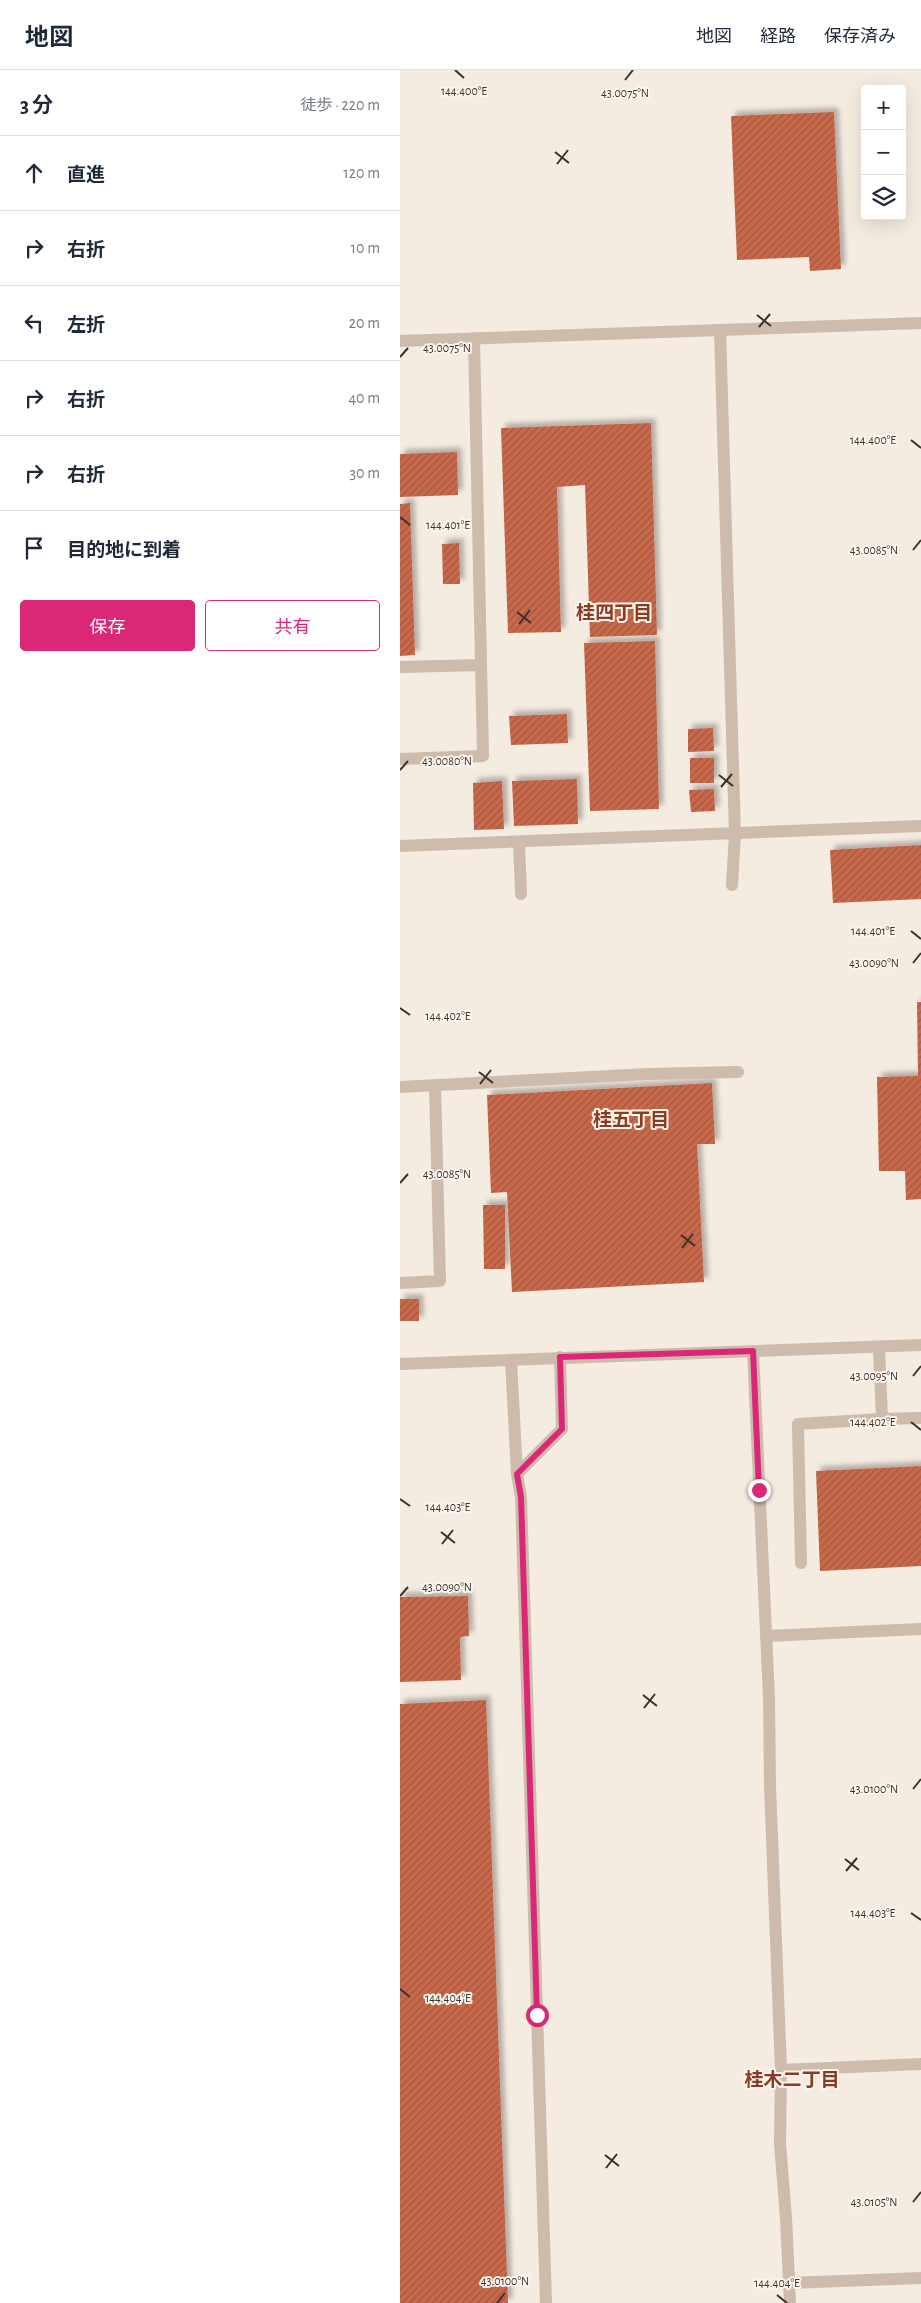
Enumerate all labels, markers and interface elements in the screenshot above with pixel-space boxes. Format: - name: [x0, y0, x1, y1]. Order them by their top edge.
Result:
- text: 地図: [25, 26, 73, 50]
- text: 地図: [696, 28, 732, 46]
- text: 経路: [760, 28, 796, 46]
- text: 保存済み: [824, 28, 896, 46]
- text: 144.400°E: [441, 85, 487, 97]
- map controls: [861, 85, 906, 220]
- button: +: [861, 85, 906, 130]
- text: 43.0075°N: [601, 87, 649, 99]
- text: 3 分: [20, 95, 53, 116]
- text: 徒歩 · 220 m: [301, 97, 380, 113]
- button: −: [861, 130, 906, 175]
- icon: ahead: [20, 159, 48, 187]
- text: 120 m: [343, 165, 380, 181]
- text: 直進: [67, 166, 105, 185]
- button: layers: [861, 175, 906, 220]
- icon: right: [20, 234, 48, 262]
- text: 10 m: [351, 240, 380, 256]
- text: 右折: [67, 241, 105, 260]
- icon: left: [20, 309, 48, 337]
- text: 20 m: [349, 315, 380, 331]
- text: 左折: [67, 316, 105, 335]
- text: 43.0075°N: [423, 342, 471, 354]
- icon: right: [20, 384, 48, 412]
- text: 40 m: [348, 390, 380, 406]
- text: 右折: [67, 391, 105, 410]
- text: 144.400°E: [850, 434, 896, 446]
- icon: right: [20, 459, 48, 487]
- text: 30 m: [350, 465, 380, 481]
- text: 右折: [67, 466, 105, 485]
- text: 144.401°E: [426, 519, 470, 531]
- icon: arrive: [20, 534, 48, 562]
- text: 目的地に到着: [67, 541, 181, 560]
- text: 43.0085°N: [850, 544, 898, 556]
- button: 保存: [20, 600, 195, 651]
- button: 共有: [205, 600, 380, 651]
- district label: 桂四丁目: [576, 603, 652, 623]
- text: 43.0080°N: [422, 755, 472, 767]
- text: 144.401°E: [851, 925, 895, 937]
- text: 43.0090°N: [849, 957, 899, 969]
- text: 144.402°E: [425, 1010, 471, 1022]
- district label: 桂五丁目: [593, 1110, 669, 1130]
- text: 43.0085°N: [423, 1168, 471, 1180]
- text: 43.0095°N: [850, 1370, 898, 1382]
- text: 144.402°E: [850, 1416, 896, 1428]
- route end: [748, 1479, 771, 1502]
- text: 144.403°E: [426, 1501, 471, 1513]
- text: 43.0090°N: [422, 1581, 472, 1593]
- text: 43.0100°N: [850, 1783, 898, 1795]
- text: 144.403°E: [851, 1907, 896, 1919]
- text: 144.404°E: [425, 1992, 471, 2004]
- route start: [526, 2004, 549, 2027]
- district label: 桂木二丁目: [744, 2070, 840, 2090]
- text: 43.0105°N: [851, 2196, 898, 2208]
- text: 43.0100°N: [481, 2275, 529, 2287]
- text: 144.404°E: [754, 2277, 800, 2289]

